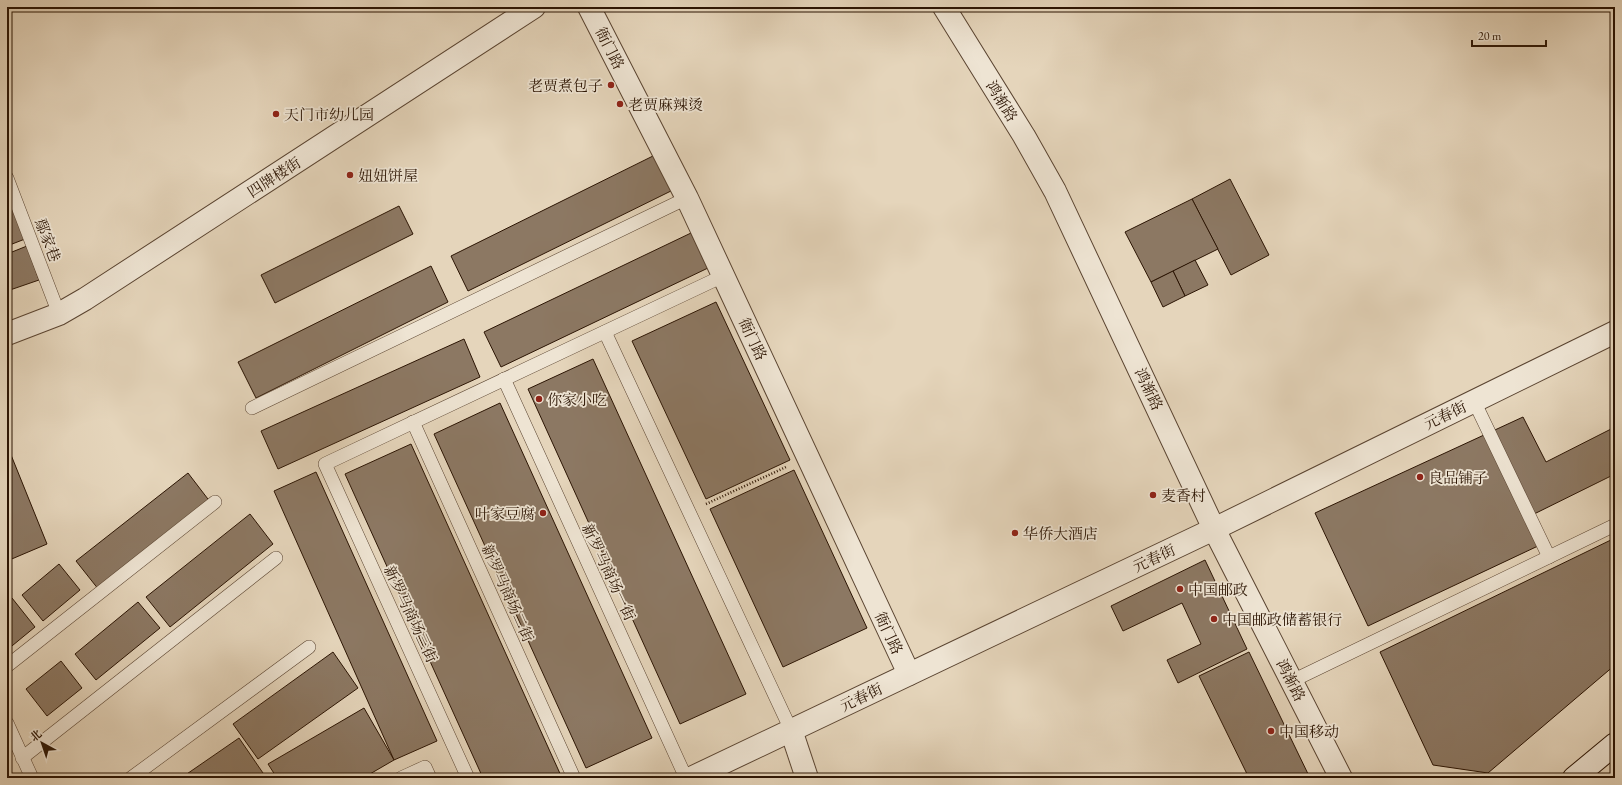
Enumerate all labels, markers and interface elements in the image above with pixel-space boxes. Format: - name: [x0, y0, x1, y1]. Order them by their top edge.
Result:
- scale bar: [1472, 22, 1546, 48]
- street label: 衙门路: [591, 24, 629, 72]
- text: 20 m: [1478, 28, 1502, 44]
- place label: 老贾煮包子: [528, 76, 603, 95]
- street label: 鸿渐路: [982, 77, 1022, 125]
- marker: 老贾煮包子: [606, 80, 616, 90]
- place label: 老贾麻辣烫: [628, 95, 703, 114]
- marker: 老贾麻辣烫: [615, 99, 625, 109]
- place label: 天门市幼儿园: [284, 105, 374, 124]
- marker: 天门市幼儿园: [271, 109, 281, 119]
- street label: 四牌楼街: [244, 153, 304, 201]
- place label: 妞妞饼屋: [358, 166, 418, 185]
- marker: 妞妞饼屋: [345, 170, 355, 180]
- street label: 鄢家巷: [31, 216, 65, 264]
- street label: 衙门路: [735, 315, 771, 363]
- street label: 鸿渐路: [1131, 365, 1167, 413]
- place label: 你家小吃: [547, 390, 607, 409]
- marker: 你家小吃: [534, 394, 544, 404]
- street label: 元春街: [1421, 397, 1469, 433]
- place label: 良品铺子: [1428, 468, 1488, 487]
- marker: 良品铺子: [1415, 472, 1425, 482]
- place label: 麦香村: [1161, 486, 1206, 505]
- marker: 麦香村: [1148, 490, 1158, 500]
- place label: 叶家豆腐: [475, 504, 535, 523]
- marker: 叶家豆腐: [538, 508, 548, 518]
- street label: 新罗马商场一街: [578, 520, 640, 624]
- place label: 华侨大酒店: [1023, 524, 1098, 543]
- marker: 华侨大酒店: [1010, 528, 1020, 538]
- street label: 元春街: [1130, 540, 1178, 576]
- street label: 新罗马商场二街: [478, 541, 538, 645]
- street label: 新罗马商场三街: [380, 562, 442, 666]
- place label: 中国邮政: [1188, 580, 1248, 599]
- marker: 中国邮政: [1175, 584, 1185, 594]
- street label: 衙门路: [871, 609, 907, 657]
- place label: 中国邮政储蓄银行: [1222, 610, 1342, 629]
- marker: 中国邮政储蓄银行: [1209, 614, 1219, 624]
- street label: 鸿渐路: [1272, 656, 1310, 704]
- street label: 元春街: [837, 679, 885, 715]
- place label: 中国移动: [1279, 722, 1339, 741]
- north arrow: [22, 723, 62, 763]
- text: 北: [27, 726, 44, 744]
- marker: 中国移动: [1266, 726, 1276, 736]

